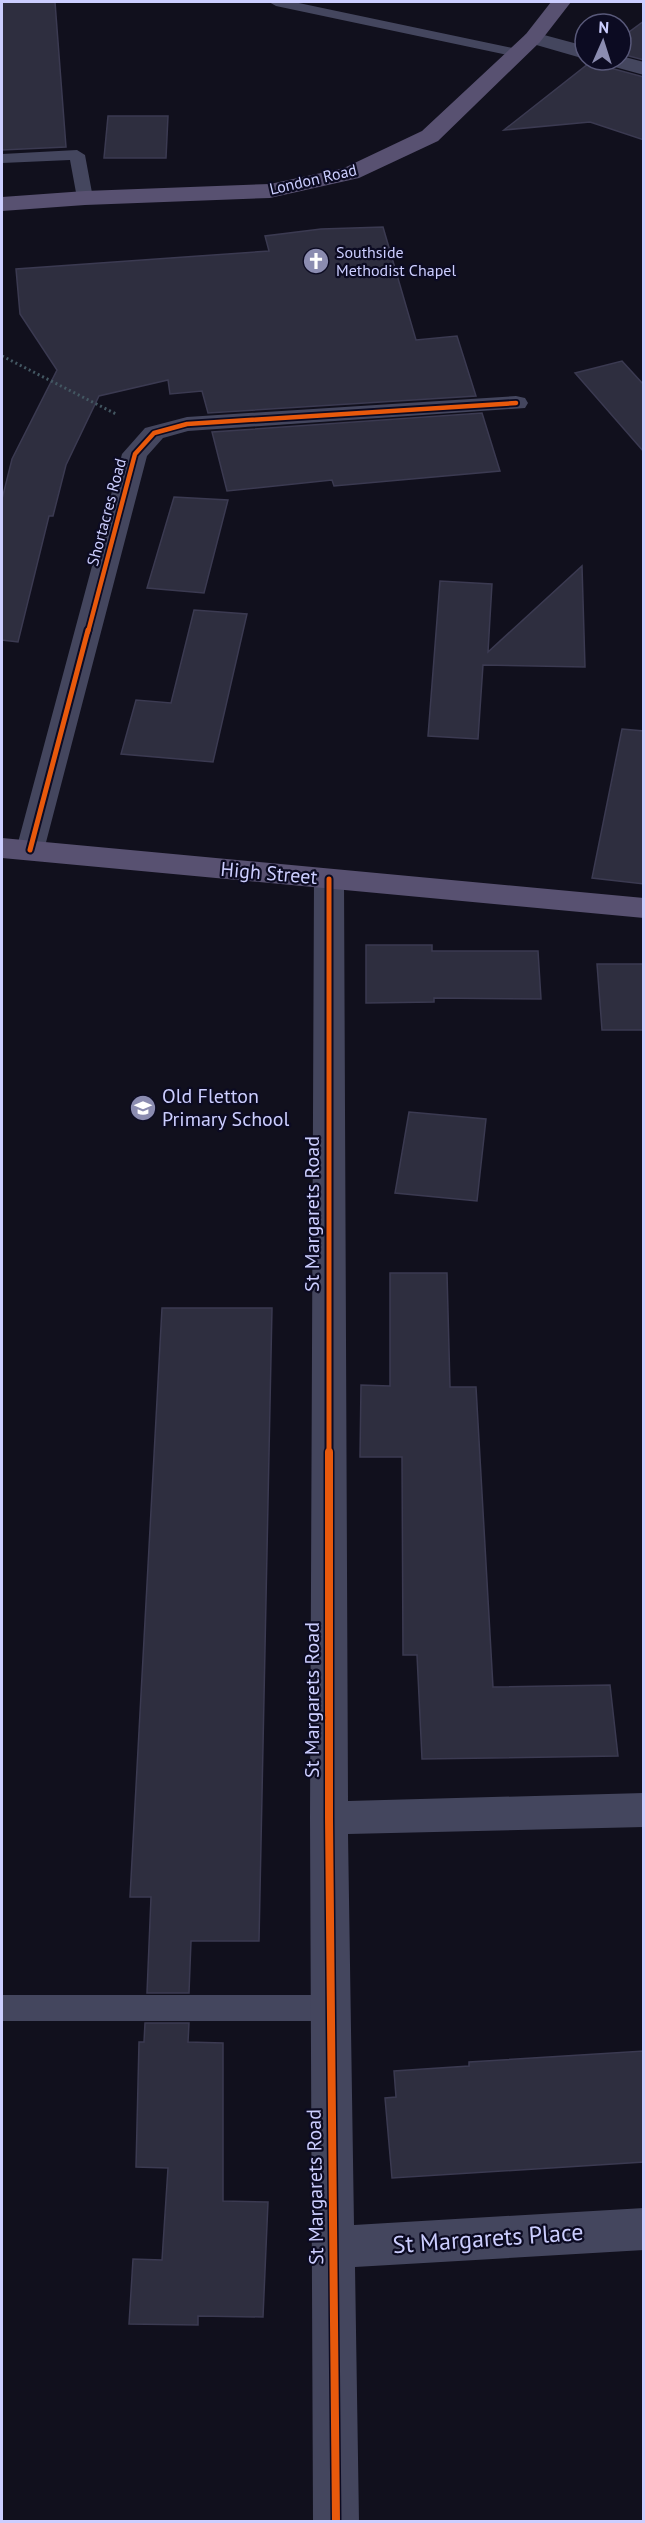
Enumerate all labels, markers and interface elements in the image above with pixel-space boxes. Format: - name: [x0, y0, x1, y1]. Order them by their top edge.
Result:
- north arrow: [573, 12, 633, 72]
- text: N: [598, 17, 610, 37]
- street label: London Road: [268, 159, 358, 199]
- place label: Southside Methodist Chapel: [336, 242, 456, 280]
- church icon: Southside Methodist Chapel: [301, 246, 331, 276]
- street label: Shortacres Road: [82, 456, 130, 568]
- street label: High Street: [220, 856, 319, 890]
- place label: Old Fletton Primary School: [162, 1083, 290, 1132]
- school or university icon: Old Fletton Primary School: [128, 1093, 158, 1123]
- street label: St Margarets Road: [299, 1136, 325, 1292]
- street label: St Margarets Road: [299, 1622, 325, 1778]
- street label: St Margarets Road: [301, 2109, 329, 2265]
- street label: St Margarets Place: [392, 2216, 584, 2260]

